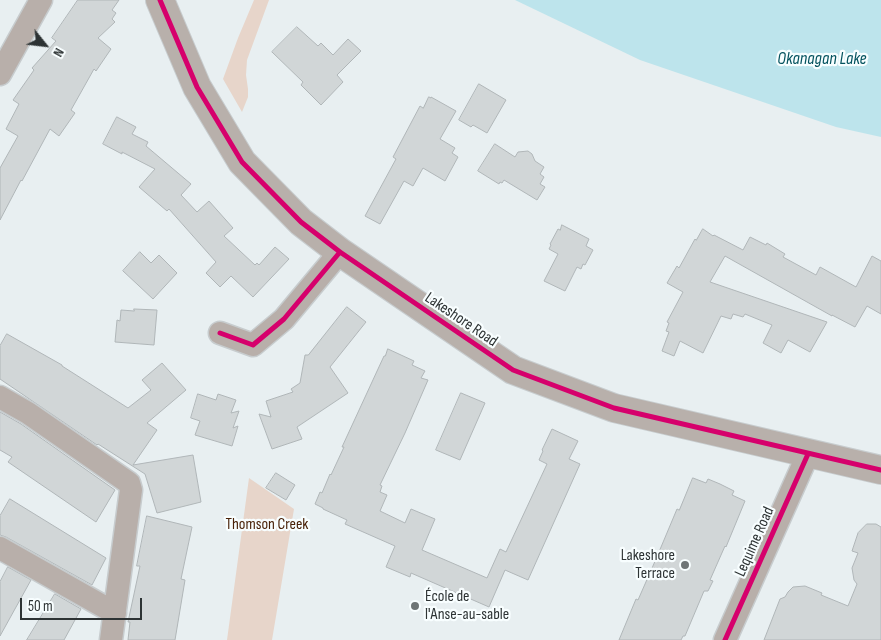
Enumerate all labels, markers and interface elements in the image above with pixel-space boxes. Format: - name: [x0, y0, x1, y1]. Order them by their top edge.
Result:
- north arrow: [20, 20, 70, 70]
- text: N: [49, 45, 68, 60]
- water label: Okanagan Lake: [777, 48, 867, 70]
- street label: Lakeshore Road: [421, 289, 501, 351]
- street label: Lequime Road: [731, 504, 779, 580]
- park label: Thomson Creek: [226, 515, 308, 535]
- place label: Lakeshore Terrace: [621, 546, 675, 584]
- marker: Lakeshore Terrace: [679, 559, 691, 571]
- place label: École de l'Anse-au-sable: [425, 587, 509, 625]
- scale bar: [22, 588, 145, 620]
- text: 50 m: [28, 597, 53, 616]
- marker: École de l'Anse-au-sable: [409, 600, 421, 612]

